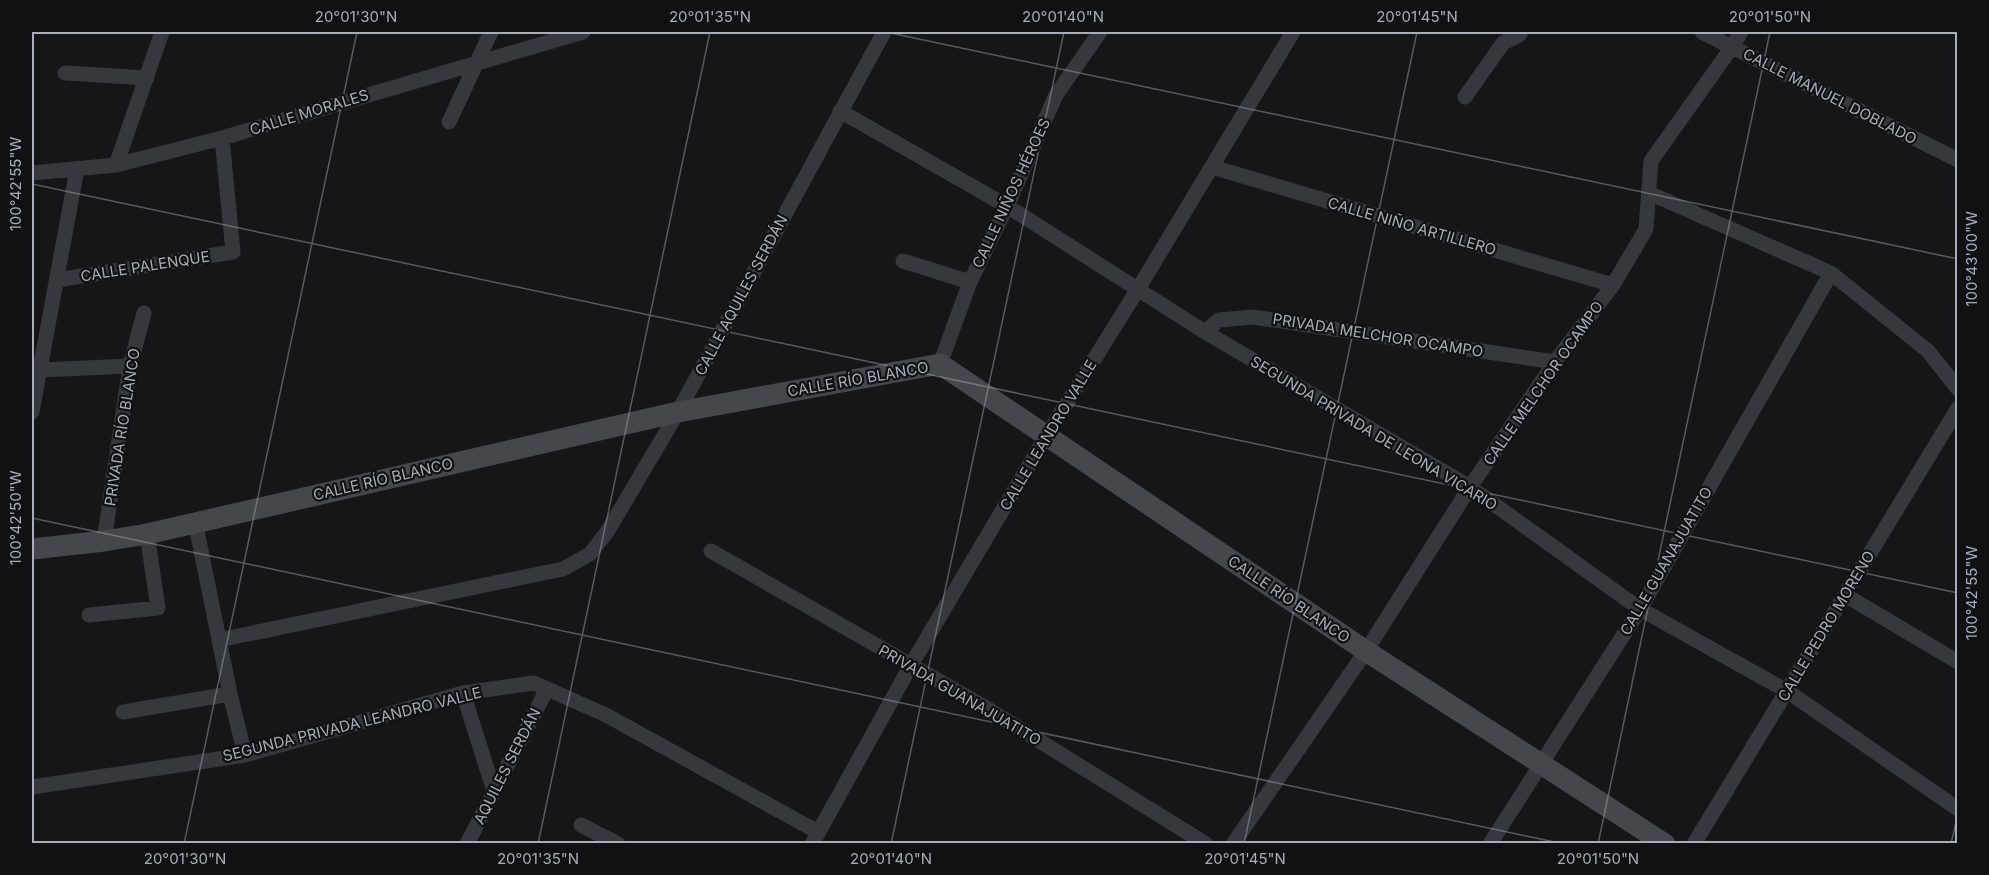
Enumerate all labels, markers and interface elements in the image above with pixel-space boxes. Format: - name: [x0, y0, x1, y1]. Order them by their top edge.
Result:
- text: 20°01'30"N: [315, 7, 397, 26]
- text: 20°01'35"N: [669, 7, 751, 26]
- text: 20°01'40"N: [1022, 7, 1104, 26]
- text: 20°01'45"N: [1376, 7, 1458, 26]
- text: 20°01'50"N: [1729, 7, 1811, 26]
- street label: CALLE MANUEL DOBLADO: [1740, 44, 1920, 148]
- street label: CALLE MORALES: [247, 85, 371, 139]
- street label: CALLE NIÑOS HÉROES: [968, 115, 1054, 271]
- text: 100°42'55"W: [6, 137, 25, 231]
- street label: CALLE NIÑO ARTILLERO: [1326, 193, 1498, 259]
- street label: CALLE AQUILES SERDÁN: [691, 211, 791, 379]
- text: 100°43'00"W: [1962, 211, 1981, 307]
- street label: CALLE PALENQUE: [79, 246, 211, 286]
- street label: CALLE MELCHOR OCAMPO: [1479, 297, 1607, 469]
- street label: PRIVADA MELCHOR OCAMPO: [1271, 309, 1485, 361]
- street label: PRIVADA RÍO BLANCO: [100, 347, 144, 507]
- street label: SEGUNDA PRIVADA DE LEONA VICARIO: [1247, 352, 1501, 514]
- street label: CALLE LEANDRO VALLE: [996, 356, 1100, 514]
- street label: CALLE RÍO BLANCO: [786, 357, 930, 401]
- street label: CALLE RÍO BLANCO: [311, 454, 455, 504]
- text: 100°42'50"W: [6, 470, 25, 565]
- street label: CALLE GUANAJUATITO: [1616, 483, 1716, 639]
- text: 100°42'55"W: [1962, 546, 1981, 640]
- street label: CALLE PEDRO MORENO: [1773, 547, 1879, 705]
- street label: CALLE RÍO BLANCO: [1224, 551, 1354, 647]
- street label: PRIVADA GUANAJUATITO: [875, 641, 1045, 749]
- street label: SEGUNDA PRIVADA LEANDRO VALLE: [221, 683, 483, 765]
- street label: AQUILES SERDÁN: [469, 705, 545, 827]
- text: 20°01'30"N: [144, 849, 226, 868]
- text: 20°01'35"N: [497, 849, 579, 868]
- text: 20°01'40"N: [850, 849, 932, 868]
- text: 20°01'45"N: [1204, 849, 1286, 868]
- text: 20°01'50"N: [1557, 849, 1639, 868]

